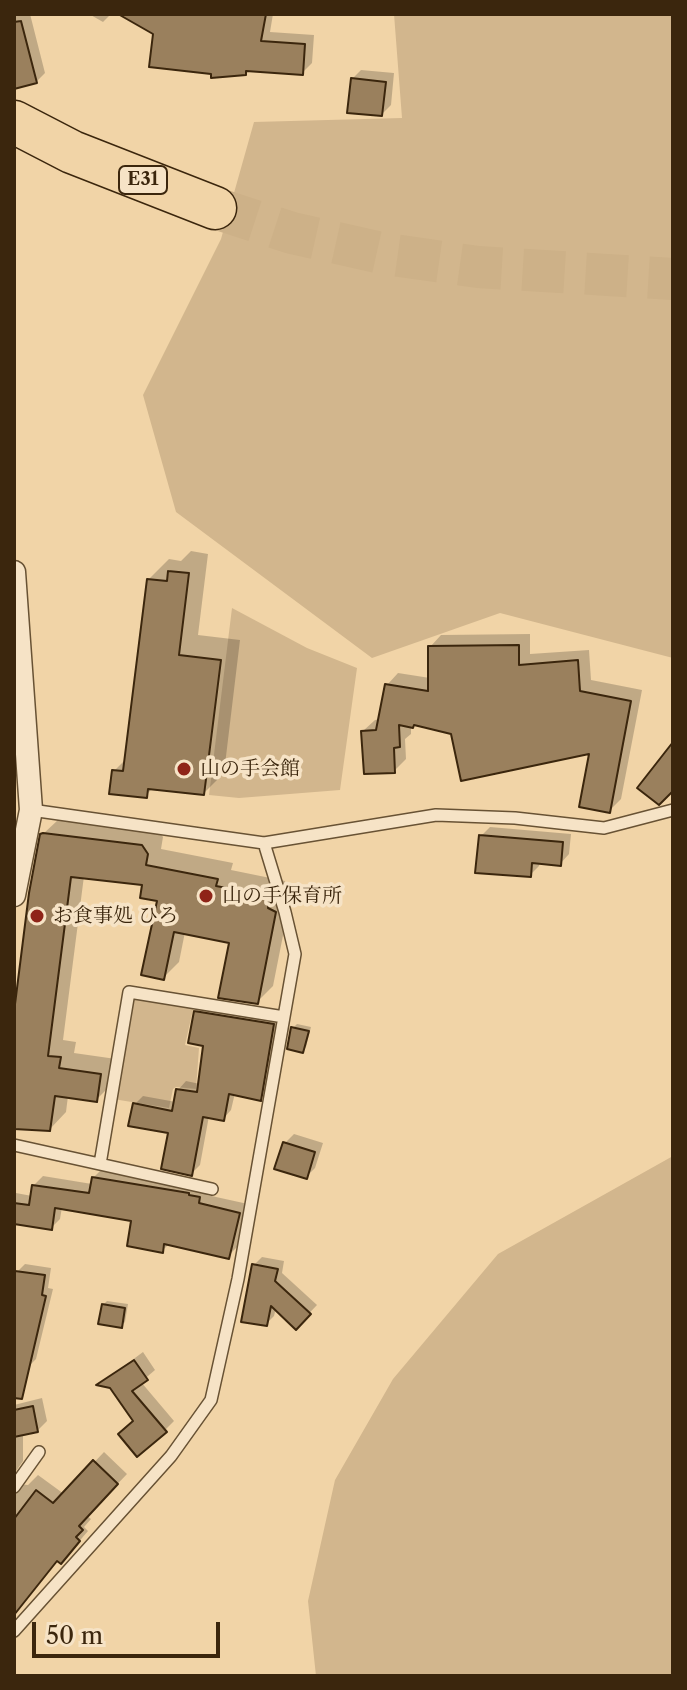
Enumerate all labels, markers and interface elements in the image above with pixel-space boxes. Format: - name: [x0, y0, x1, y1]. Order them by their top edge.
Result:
- road number: E31: [119, 166, 167, 194]
- place label: 山の手会館: [200, 757, 300, 781]
- marker: 山の手会館: [175, 760, 193, 778]
- place label: 山の手保育所: [222, 884, 342, 908]
- marker: 山の手保育所: [197, 887, 215, 905]
- place label: お食事処 ひろ: [53, 904, 178, 928]
- marker: お食事処 ひろ: [28, 907, 46, 925]
- scale bar: [36, 1606, 224, 1656]
- text: 50 m: [46, 1621, 103, 1650]

